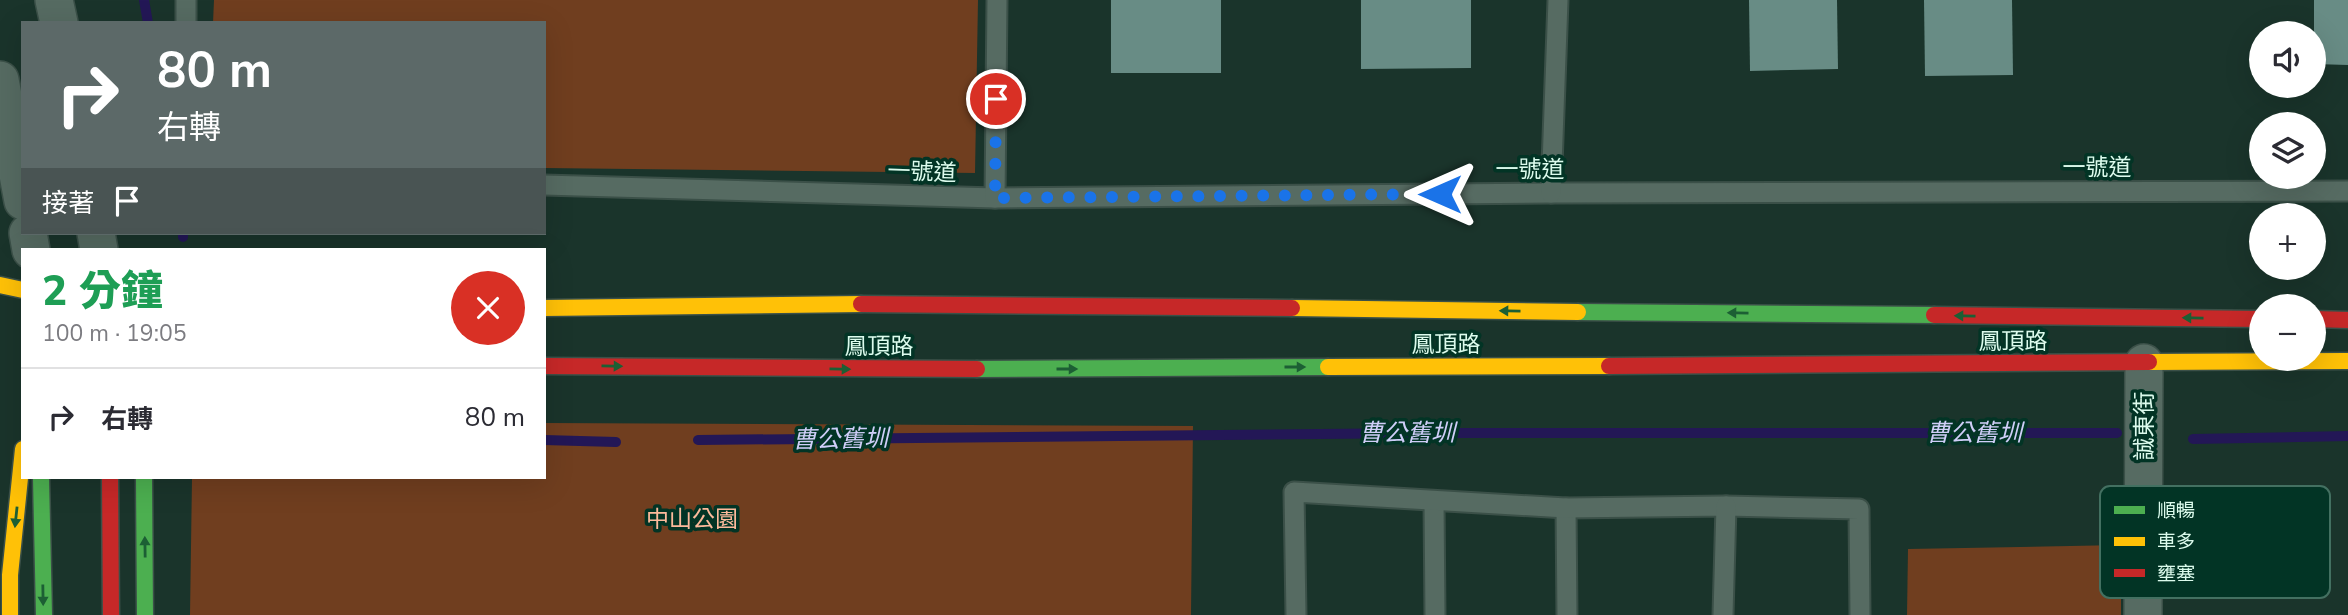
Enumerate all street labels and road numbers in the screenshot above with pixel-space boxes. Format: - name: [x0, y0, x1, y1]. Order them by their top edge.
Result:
- street label: 一號道: [2063, 152, 2132, 183]
- street label: 一號道: [1496, 154, 1565, 185]
- street label: 一號道: [887, 155, 957, 189]
- street label: 鳳頂路: [1979, 326, 2048, 357]
- street label: 鳳頂路: [1412, 329, 1481, 360]
- street label: 鳳頂路: [845, 331, 914, 362]
- street label: 誠東街: [2129, 392, 2160, 461]

